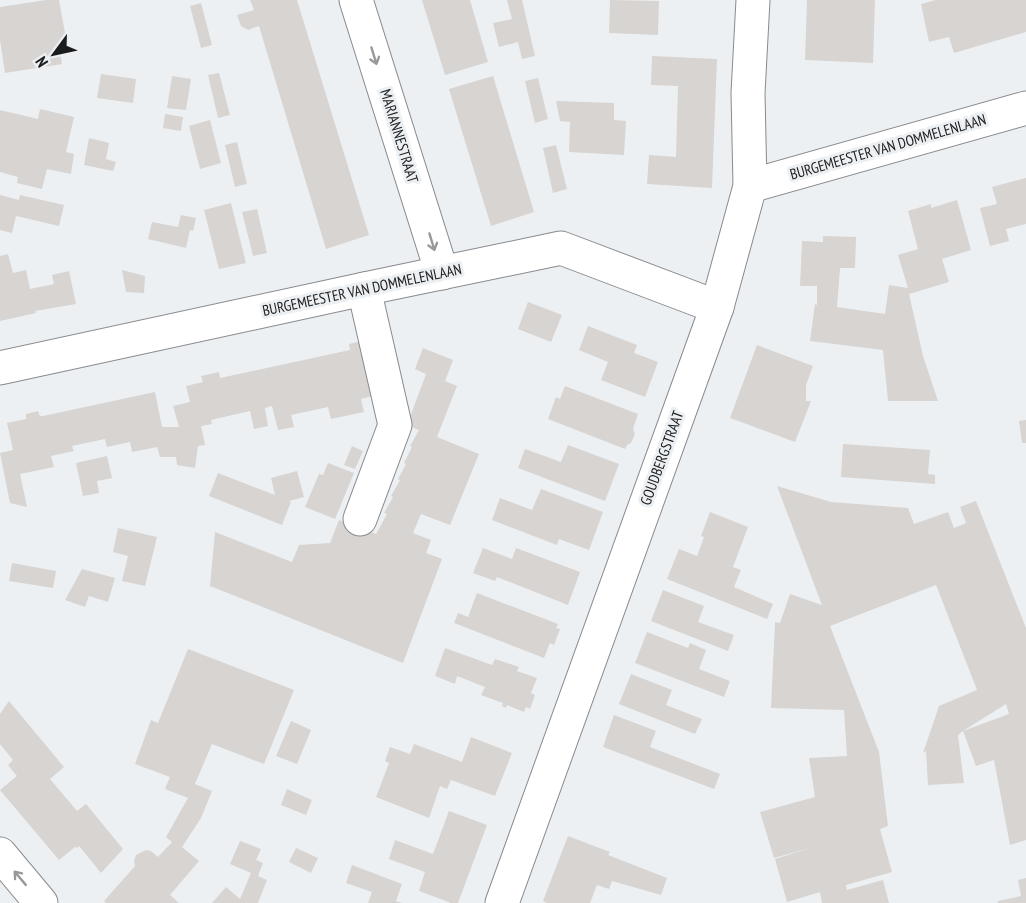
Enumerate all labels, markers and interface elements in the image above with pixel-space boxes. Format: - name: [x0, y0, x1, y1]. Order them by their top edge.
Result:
- north arrow: [24, 24, 84, 84]
- one-way arrow: [369, 46, 380, 65]
- text: N: [31, 53, 52, 71]
- street label: MARIANNESTRAAT: [376, 87, 423, 185]
- street label: BURGEMEESTER VAN DOMMELENLAAN: [788, 109, 988, 184]
- one-way arrow: [427, 232, 438, 251]
- street label: BURGEMEESTER VAN DOMMELENLAAN: [261, 259, 463, 320]
- street label: GOUDBERGSTRAAT: [636, 408, 687, 508]
- one-way arrow: [14, 870, 27, 886]

